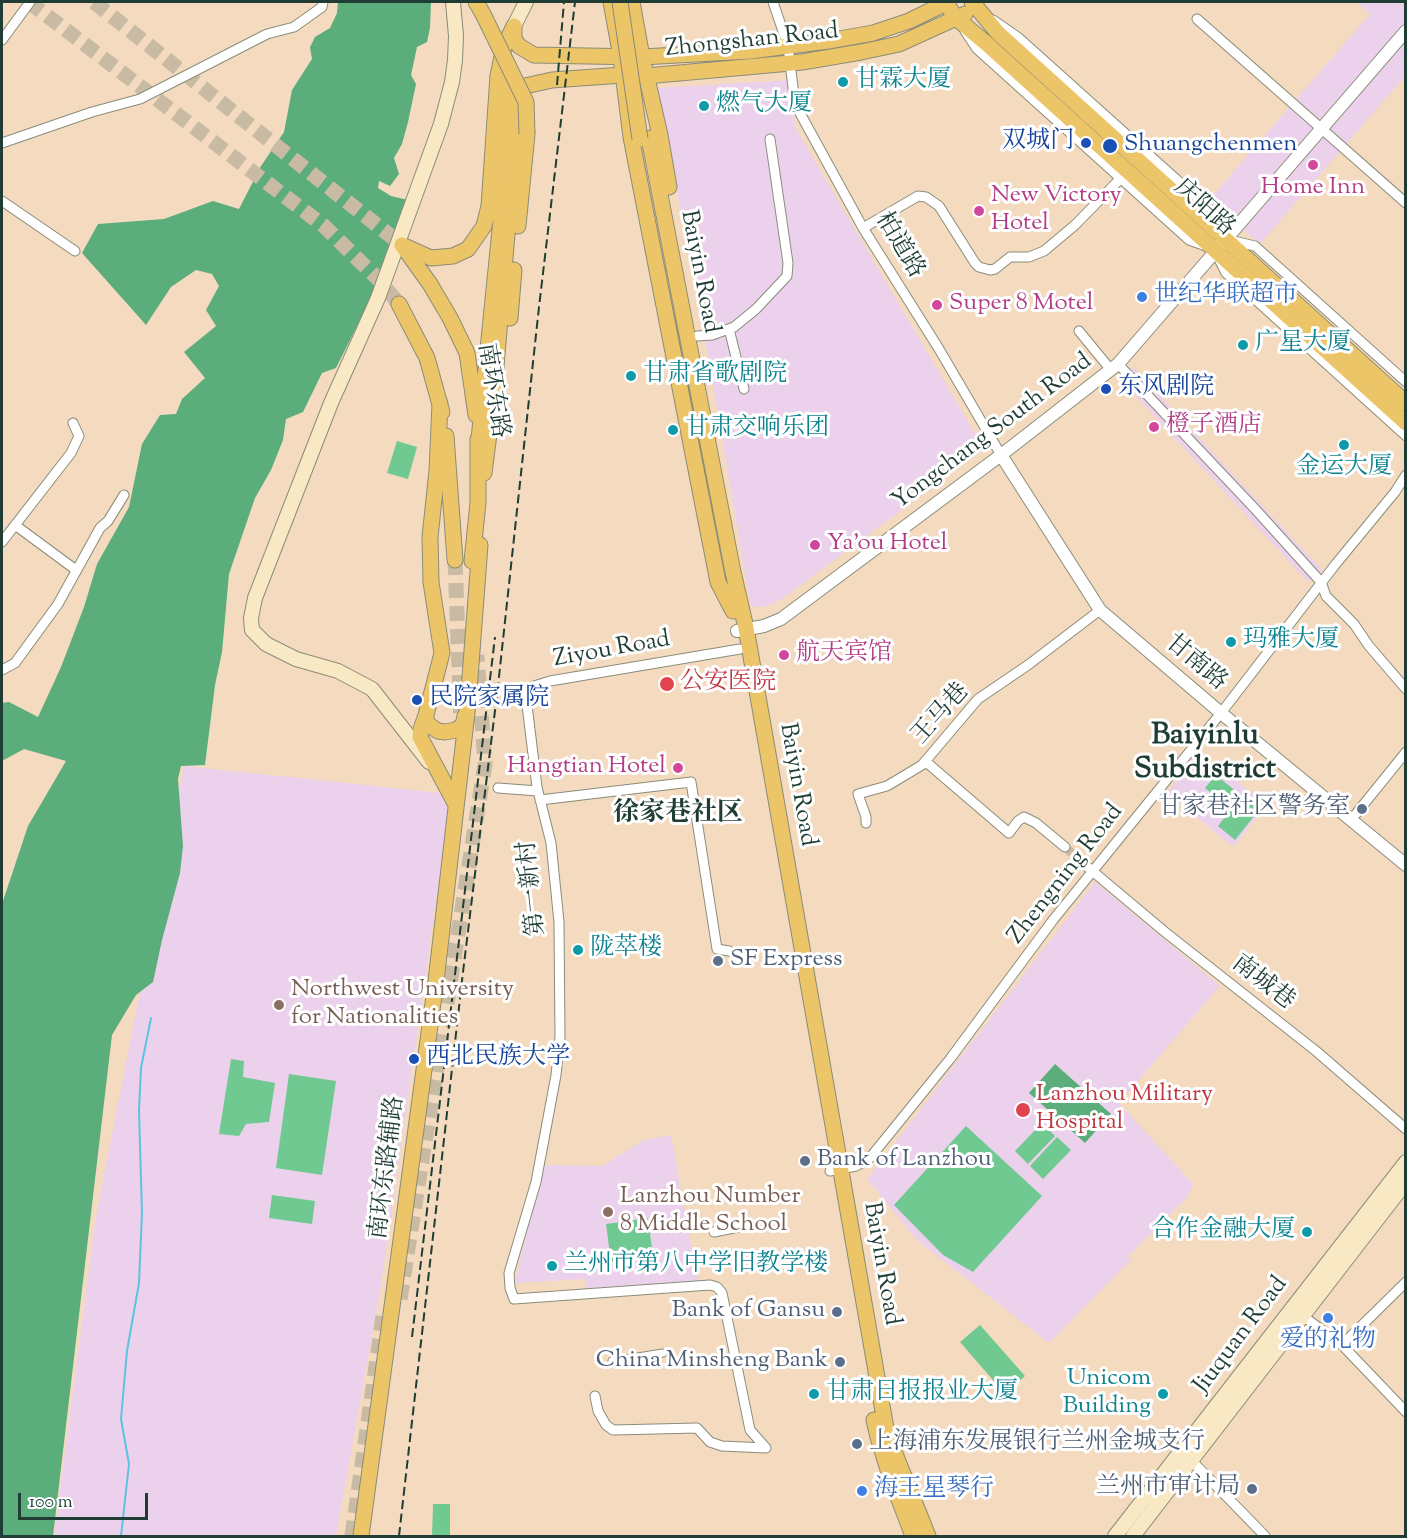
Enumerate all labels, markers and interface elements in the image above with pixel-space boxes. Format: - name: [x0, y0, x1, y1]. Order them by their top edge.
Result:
- street label: Zhongshan Road: [664, 19, 840, 65]
- place label: 甘霖大厦: [855, 68, 951, 96]
- marker: 甘霖大厦: [836, 75, 850, 89]
- place label: 燃气大厦: [716, 92, 812, 120]
- marker: 燃气大厦: [697, 99, 711, 113]
- place label: 双城门: [1002, 129, 1074, 157]
- place label: Shuangchenmen: [1124, 132, 1297, 160]
- marker: 双城门: [1079, 136, 1093, 150]
- marker: Shuangchenmen: [1101, 137, 1119, 155]
- marker: Home Inn: [1306, 158, 1320, 172]
- street label: 庆阳路: [1167, 174, 1239, 244]
- place label: Home Inn: [1261, 175, 1365, 203]
- place label: New Victory Hotel: [991, 183, 1121, 239]
- marker: New Victory Hotel: [972, 204, 986, 218]
- street label: Baiyin Road: [672, 208, 724, 336]
- street label: 柏道路: [867, 208, 929, 284]
- place label: 世纪华联超市: [1154, 283, 1298, 311]
- marker: 世纪华联超市: [1135, 290, 1149, 304]
- place label: Super 8 Motel: [949, 291, 1094, 319]
- marker: Super 8 Motel: [930, 298, 944, 312]
- place label: 广星大厦: [1255, 331, 1351, 359]
- marker: 广星大厦: [1236, 338, 1250, 352]
- street label: 南环东路: [469, 341, 513, 441]
- street label: Yongchang South Road: [887, 348, 1099, 518]
- place label: 甘肃省歌剧院: [643, 362, 787, 390]
- marker: 甘肃省歌剧院: [624, 369, 638, 383]
- place label: 东风剧院: [1118, 375, 1214, 403]
- marker: 东风剧院: [1099, 382, 1113, 396]
- place label: 橙子酒店: [1166, 413, 1262, 441]
- place label: 甘肃交响乐团: [685, 416, 829, 444]
- marker: 橙子酒店: [1147, 420, 1161, 434]
- marker: 甘肃交响乐团: [666, 423, 680, 437]
- marker: 金运大厦: [1337, 438, 1351, 452]
- place label: 金运大厦: [1296, 455, 1392, 483]
- place label: Ya'ou Hotel: [827, 531, 947, 559]
- marker: Ya'ou Hotel: [808, 538, 822, 552]
- street label: Ziyou Road: [552, 627, 672, 675]
- place label: 玛雅大厦: [1243, 628, 1339, 656]
- street label: 甘南路: [1158, 630, 1232, 698]
- marker: 玛雅大厦: [1224, 635, 1238, 649]
- place label: 航天宾馆: [796, 641, 892, 669]
- marker: 航天宾馆: [777, 648, 791, 662]
- place label: 公安医院: [680, 670, 776, 698]
- marker: 公安医院: [658, 675, 676, 693]
- street label: 王马巷: [907, 679, 977, 751]
- place label: 民院家属院: [429, 686, 549, 714]
- marker: 民院家属院: [410, 693, 424, 707]
- district label: Baiyinlu Subdistrict: [1134, 720, 1276, 790]
- street label: Baiyin Road: [771, 721, 821, 849]
- place label: Hangtian Hotel: [507, 754, 666, 782]
- marker: Hangtian Hotel: [671, 761, 685, 775]
- place label: 甘家巷社区警务室: [1158, 795, 1350, 823]
- street label: Zhengning Road: [1003, 799, 1131, 951]
- district label: 徐家巷社区: [613, 800, 743, 832]
- marker: 甘家巷社区警务室: [1355, 802, 1369, 816]
- street label: 第一新村: [515, 839, 553, 937]
- place label: 陇萃楼: [590, 936, 662, 964]
- marker: 陇萃楼: [571, 943, 585, 957]
- place label: SF Express: [730, 947, 842, 975]
- street label: 南城巷: [1225, 950, 1299, 1018]
- marker: SF Express: [711, 954, 725, 968]
- place label: Northwest University for Nationalities: [291, 977, 514, 1033]
- marker: Northwest University for Nationalities: [272, 998, 286, 1012]
- place label: 西北民族大学: [426, 1045, 570, 1073]
- marker: 西北民族大学: [407, 1052, 421, 1066]
- place label: Lanzhou Military Hospital: [1036, 1082, 1213, 1138]
- street label: 南环东路辅路: [366, 1095, 412, 1241]
- marker: Lanzhou Military Hospital: [1014, 1101, 1032, 1119]
- place label: Bank of Lanzhou: [817, 1147, 992, 1175]
- marker: Bank of Lanzhou: [798, 1154, 812, 1168]
- place label: Lanzhou Number 8 Middle School: [620, 1184, 800, 1240]
- street label: Baiyin Road: [855, 1200, 905, 1328]
- marker: Lanzhou Number 8 Middle School: [601, 1205, 615, 1219]
- place label: 合作金融大厦: [1151, 1218, 1295, 1246]
- marker: 合作金融大厦: [1300, 1225, 1314, 1239]
- place label: 兰州市第八中学旧教学楼: [564, 1252, 828, 1280]
- marker: 兰州市第八中学旧教学楼: [545, 1259, 559, 1273]
- street label: Jiuquan Road: [1189, 1272, 1295, 1400]
- place label: Bank of Gansu: [672, 1298, 825, 1326]
- marker: Bank of Gansu: [830, 1305, 844, 1319]
- marker: 爱的礼物: [1321, 1311, 1335, 1325]
- place label: 爱的礼物: [1280, 1328, 1376, 1356]
- place label: China Minsheng Bank: [596, 1348, 828, 1376]
- marker: China Minsheng Bank: [833, 1355, 847, 1369]
- place label: Unicom Building: [1063, 1366, 1151, 1422]
- place label: 甘肃日报报业大厦: [826, 1380, 1018, 1408]
- marker: 甘肃日报报业大厦: [807, 1387, 821, 1401]
- marker: Unicom Building: [1156, 1387, 1170, 1401]
- place label: 上海浦东发展银行兰州金城支行: [869, 1430, 1205, 1458]
- marker: 上海浦东发展银行兰州金城支行: [850, 1437, 864, 1451]
- place label: 兰州市审计局: [1096, 1475, 1240, 1503]
- place label: 海王星琴行: [874, 1477, 994, 1505]
- scale bar: [21, 1481, 152, 1519]
- marker: 兰州市审计局: [1245, 1482, 1259, 1496]
- marker: 海王星琴行: [855, 1484, 869, 1498]
- text: 100 m: [29, 1490, 73, 1516]

